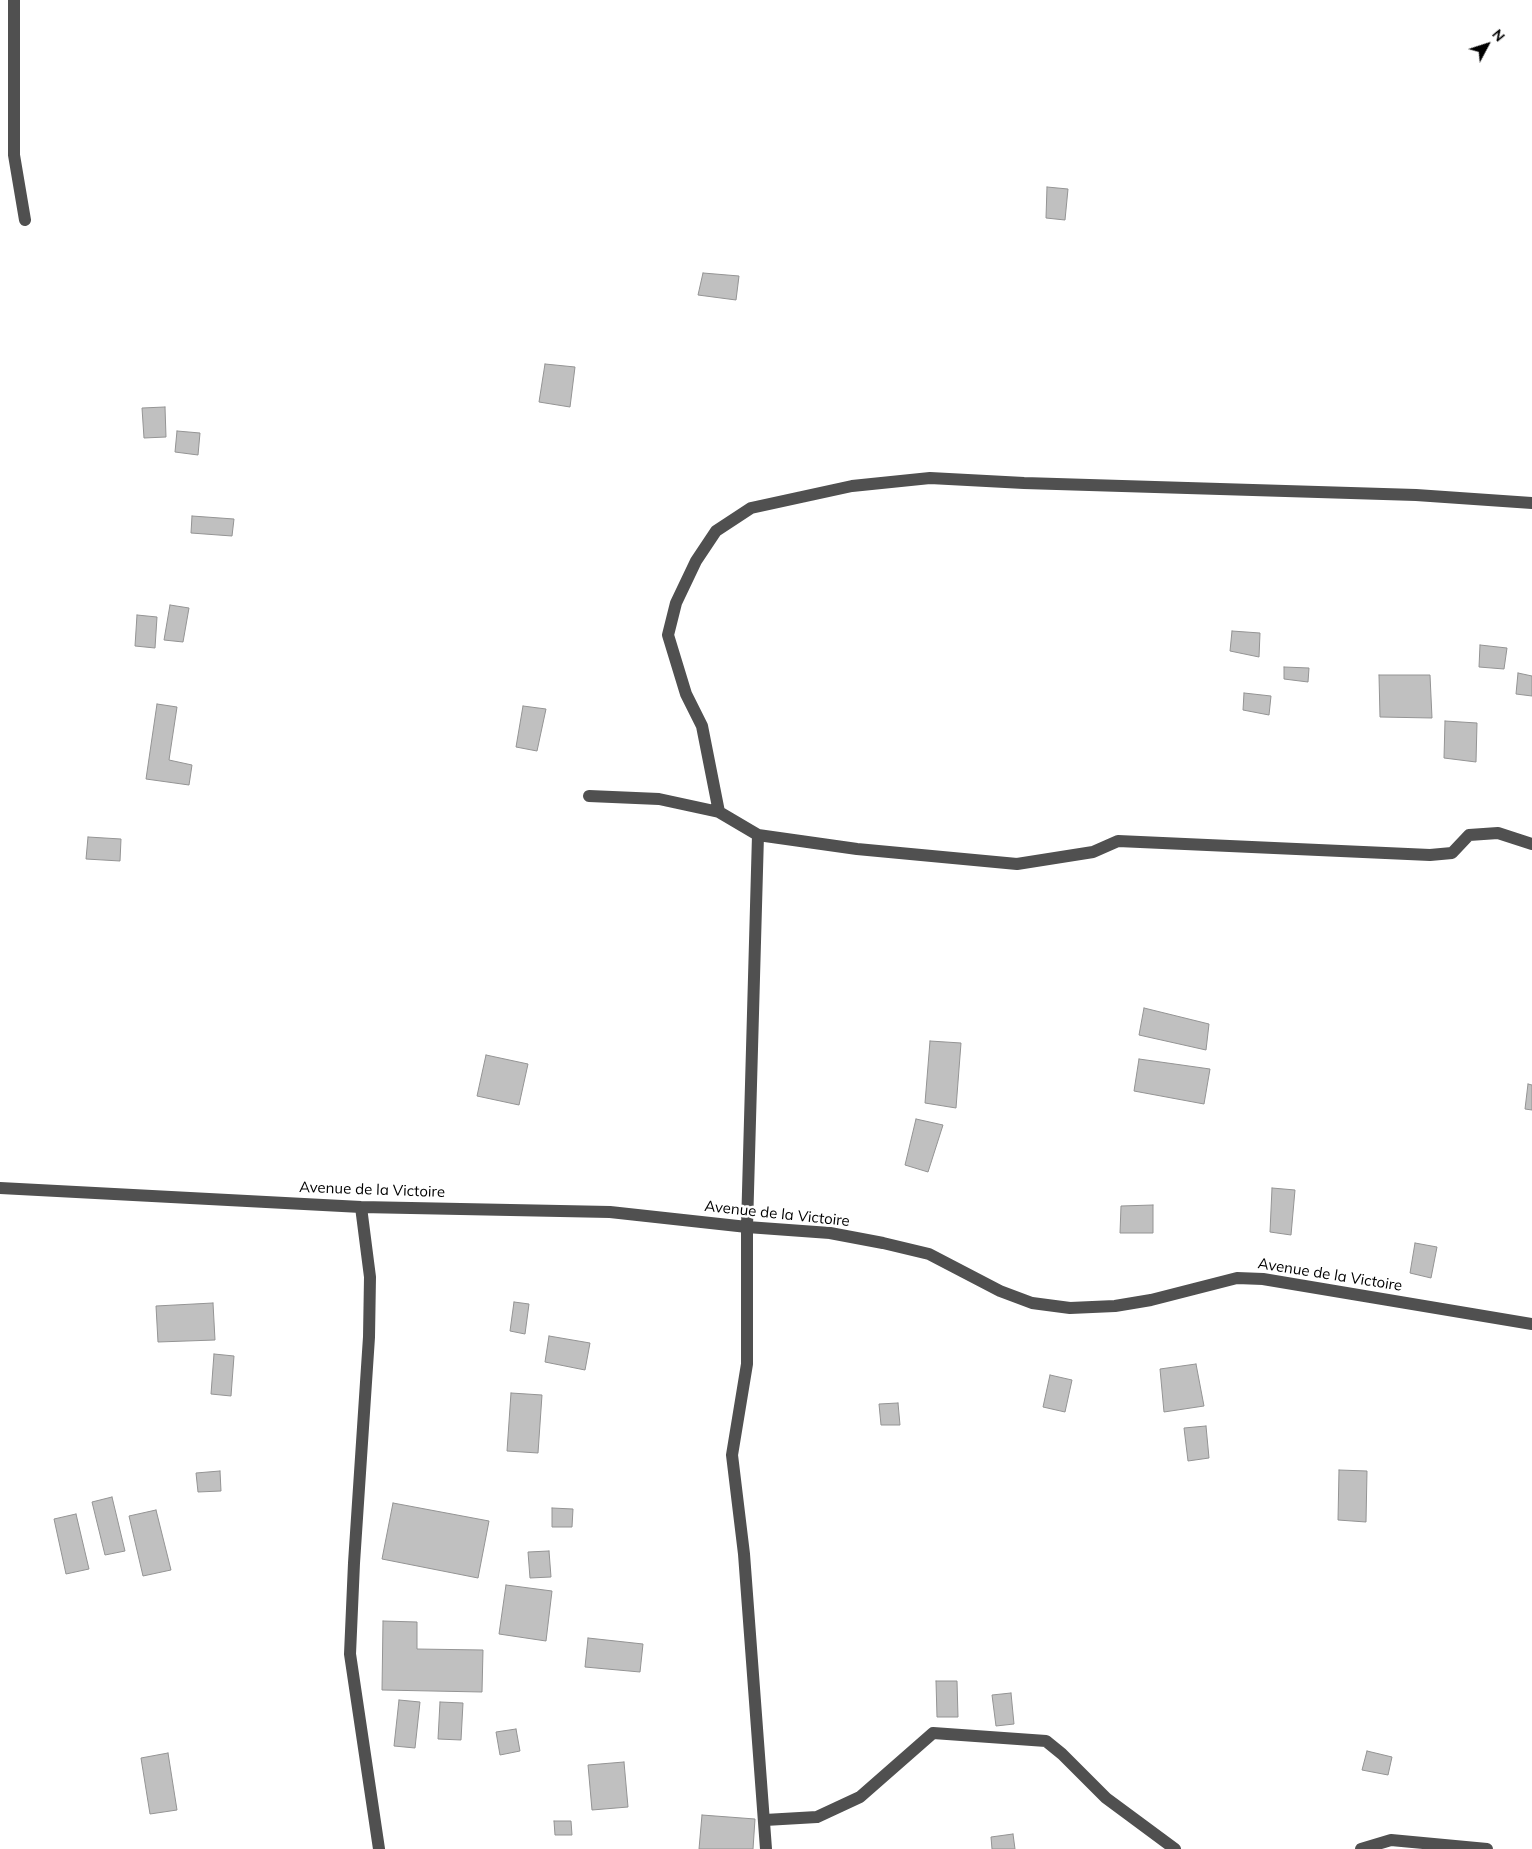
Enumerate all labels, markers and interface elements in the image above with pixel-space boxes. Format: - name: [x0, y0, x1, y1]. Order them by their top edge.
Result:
- north arrow: [1462, 20, 1512, 70]
- text: N: [1488, 26, 1509, 45]
- street label: Avenue de la Victoire: [299, 1178, 445, 1202]
- street label: Avenue de la Victoire: [703, 1197, 851, 1231]
- street label: Avenue de la Victoire: [1256, 1255, 1404, 1295]

